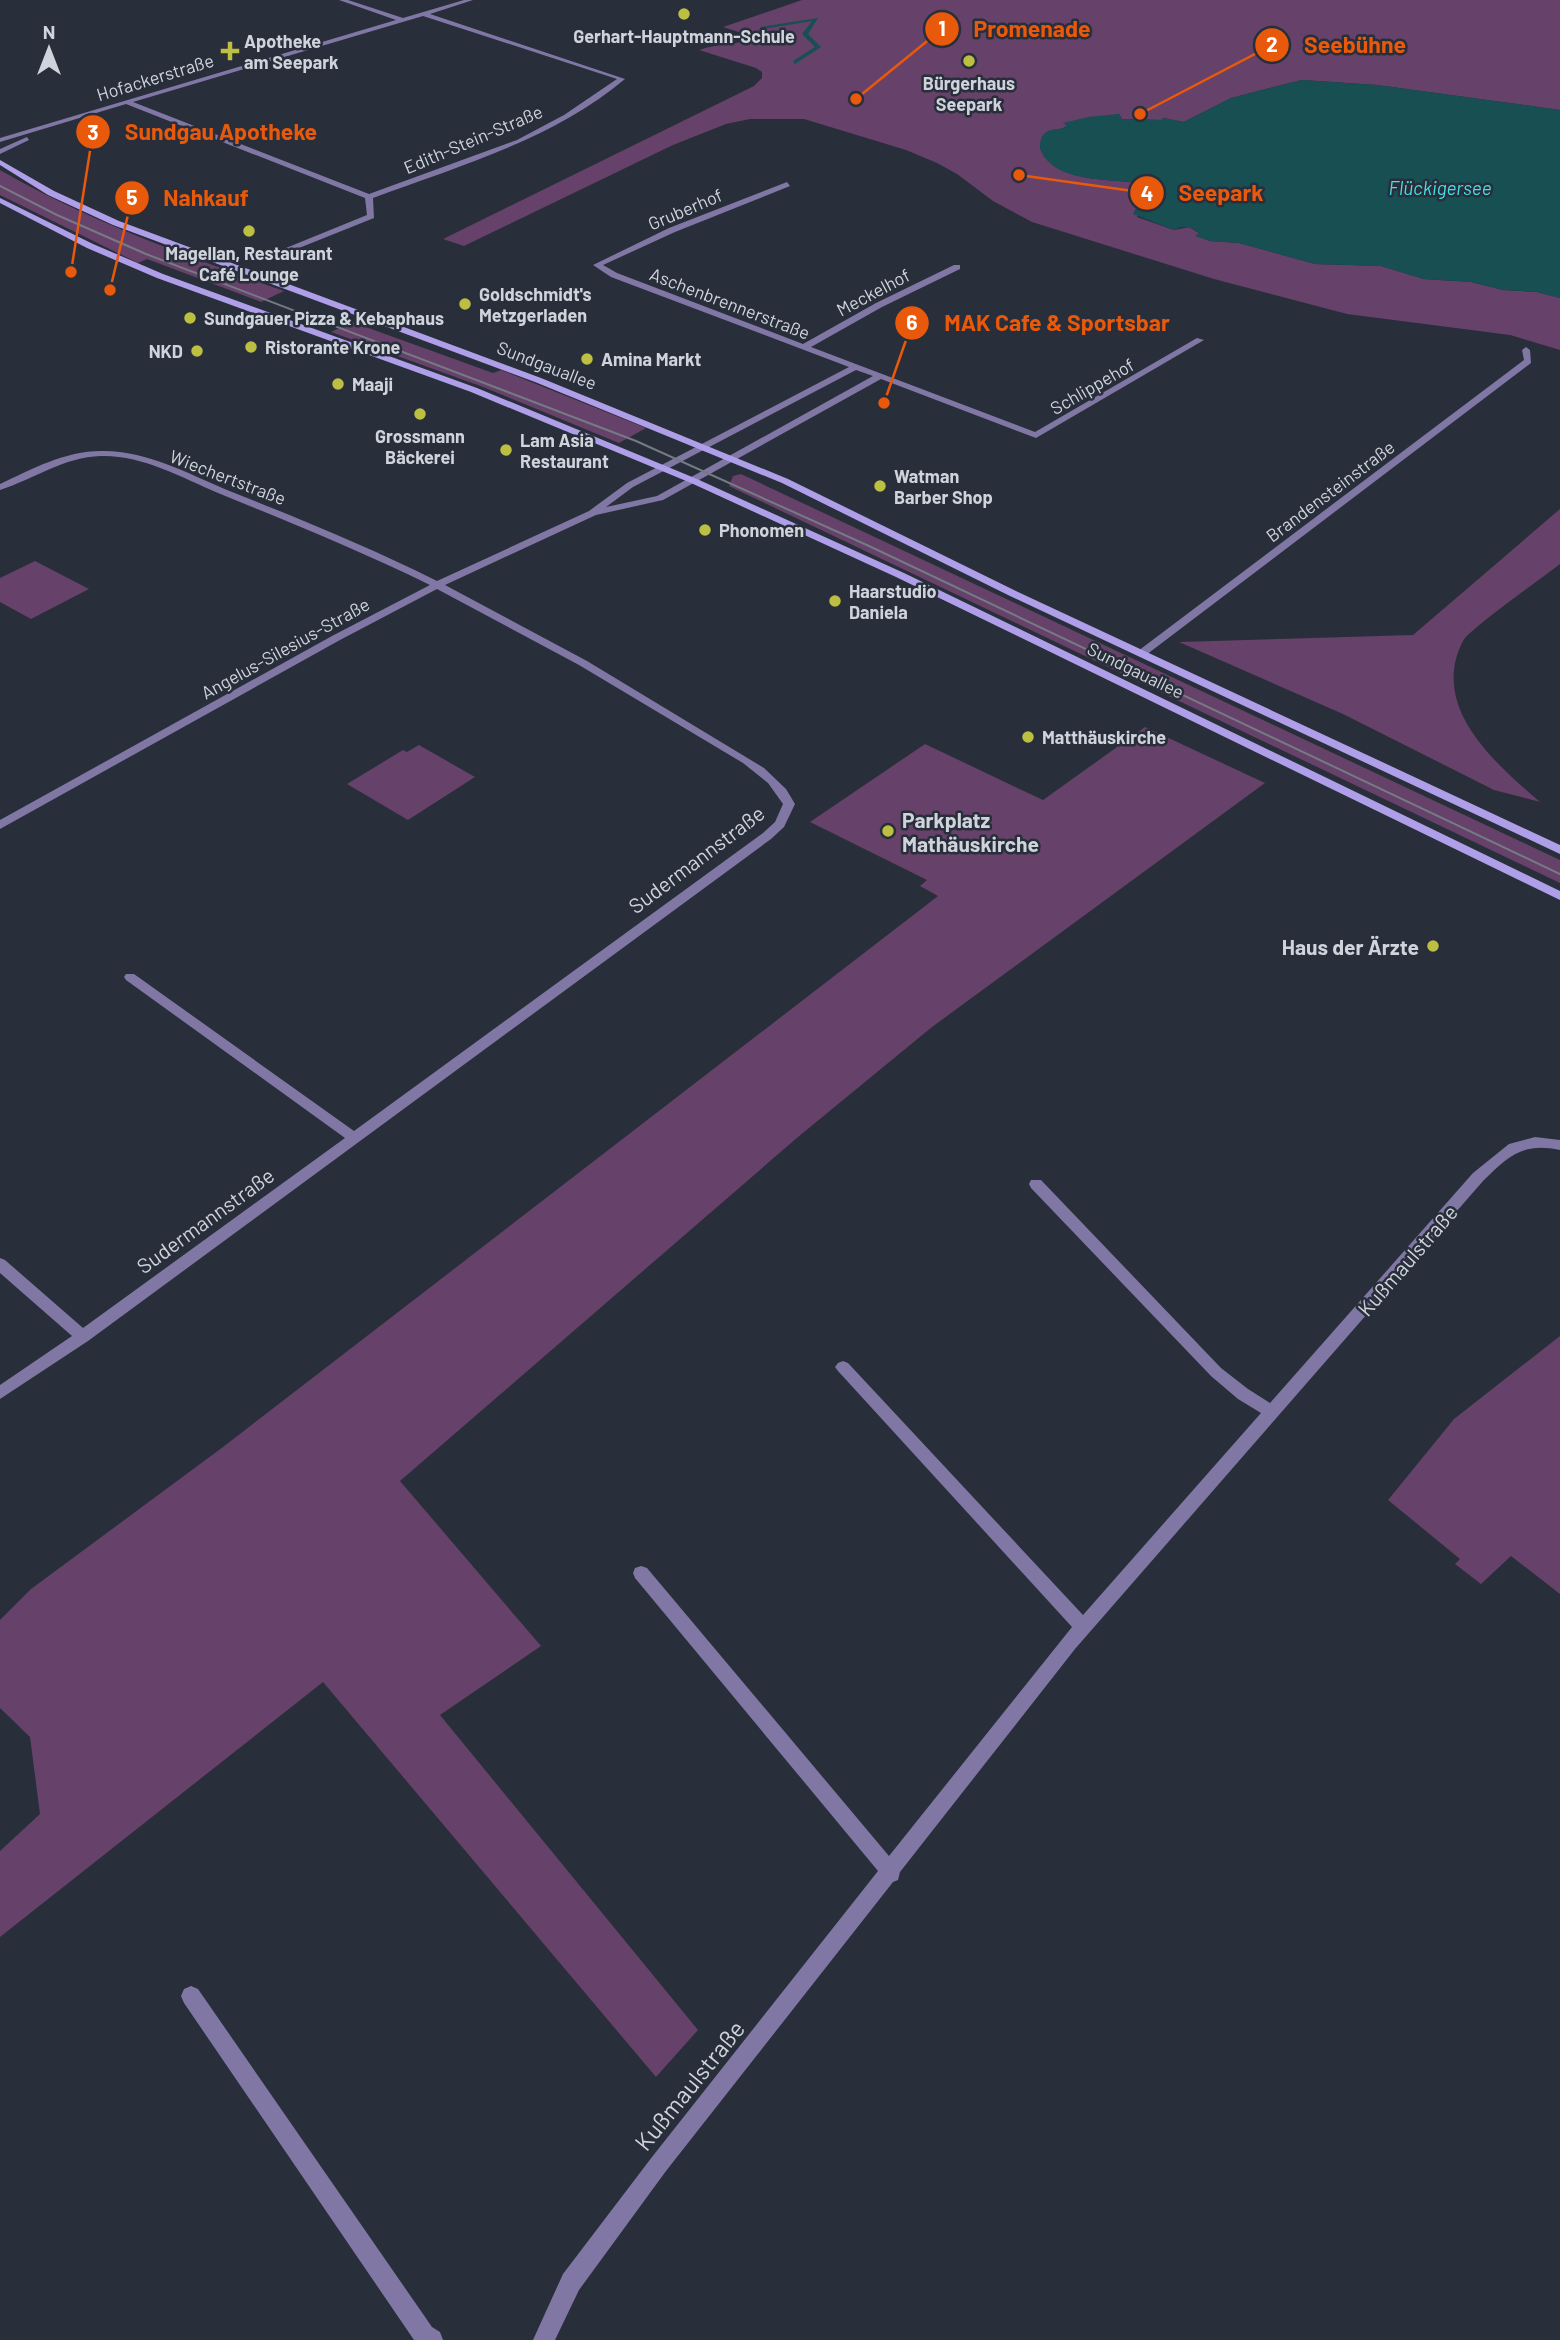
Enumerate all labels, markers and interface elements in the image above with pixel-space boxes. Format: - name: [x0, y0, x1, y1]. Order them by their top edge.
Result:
- marker: Gerhart-Hauptmann-Schule: [676, 6, 692, 22]
- callout: Promenade: [924, 7, 1104, 51]
- north arrow: [14, 14, 84, 84]
- text: Promenade: [973, 14, 1091, 42]
- text: 1: [938, 15, 946, 40]
- text: N: [43, 20, 55, 43]
- callout: Seebühne: [1255, 23, 1420, 67]
- place label: Gerhart-Hauptmann-Schule: [573, 25, 795, 47]
- place label: Apotheke am Seepark: [244, 30, 339, 73]
- text: Seebühne: [1304, 30, 1406, 58]
- text: 2: [1266, 31, 1278, 56]
- marker: Apotheke am Seepark: [222, 43, 238, 59]
- street label: Hofackerstraße: [94, 49, 216, 105]
- marker: Bürgerhaus Seepark: [961, 53, 977, 69]
- place label: Bürgerhaus Seepark: [923, 72, 1015, 115]
- street label: Edith-Stein-Straße: [400, 100, 546, 178]
- callout: Sundgau Apotheke: [75, 110, 331, 154]
- text: Sundgau Apotheke: [125, 117, 317, 145]
- text: 3: [87, 119, 99, 144]
- callout: Seepark: [1129, 171, 1277, 215]
- callout: Nahkauf: [115, 176, 263, 220]
- water label: Flückigersee: [1389, 176, 1492, 199]
- text: Seepark: [1178, 178, 1264, 206]
- text: 4: [1141, 180, 1153, 205]
- text: Nahkauf: [163, 183, 249, 211]
- street label: Gruberhof: [644, 183, 726, 235]
- text: 5: [126, 184, 138, 209]
- marker: Magellan, Restaurant Café Lounge: [241, 223, 257, 239]
- place label: Magellan, Restaurant Café Lounge: [165, 242, 333, 285]
- street label: Aschenbrennerstraße: [647, 262, 813, 344]
- street label: Meckelhof: [833, 264, 913, 320]
- place label: Goldschmidt's Metzgerladen: [479, 283, 591, 326]
- marker: Goldschmidt's Metzgerladen: [457, 296, 473, 312]
- callout: MAK Cafe & Sportsbar: [895, 301, 1183, 345]
- place label: Sundgauer Pizza & Kebaphaus: [204, 307, 444, 329]
- text: MAK Cafe & Sportsbar: [944, 308, 1170, 336]
- text: 6: [906, 309, 918, 334]
- marker: Sundgauer Pizza & Kebaphaus: [182, 310, 198, 326]
- place label: Ristorante Krone: [265, 336, 400, 358]
- street label: Sundgauallee: [494, 336, 600, 394]
- marker: Ristorante Krone: [243, 339, 259, 355]
- place label: NKD: [149, 340, 183, 362]
- marker: NKD: [189, 343, 205, 359]
- place label: Amina Markt: [601, 348, 702, 370]
- marker: Amina Markt: [579, 351, 595, 367]
- street label: Schlippehof: [1046, 353, 1138, 419]
- place label: Maaji: [352, 373, 393, 395]
- marker: Maaji: [330, 376, 346, 392]
- marker: Grossmann Bäckerei: [412, 406, 428, 422]
- place label: Grossmann Bäckerei: [375, 425, 465, 468]
- place label: Lam Asia Restaurant: [520, 429, 609, 472]
- street label: Brandensteinstraße: [1261, 436, 1399, 546]
- marker: Lam Asia Restaurant: [498, 442, 514, 458]
- street label: Wiechertstraße: [167, 445, 289, 509]
- place label: Watman Barber Shop: [894, 465, 993, 508]
- marker: Watman Barber Shop: [872, 478, 888, 494]
- place label: Phonomen: [719, 519, 804, 541]
- marker: Phonomen: [697, 522, 713, 538]
- place label: Haarstudio Daniela: [849, 580, 937, 623]
- street label: Angelus-Silesius-Straße: [197, 593, 373, 703]
- marker: Haarstudio Daniela: [827, 593, 843, 609]
- street label: Sundgauallee: [1084, 637, 1188, 703]
- place label: Matthäuskirche: [1042, 726, 1166, 748]
- marker: Matthäuskirche: [1020, 729, 1036, 745]
- street label: Sudermannstraße: [623, 800, 769, 918]
- place label: Parkplatz Mathäuskirche: [902, 807, 1039, 856]
- marker: Parkplatz Mathäuskirche: [880, 823, 896, 839]
- place label: Haus der Ärzte: [1282, 934, 1419, 959]
- marker: Haus der Ärzte: [1425, 938, 1441, 954]
- street label: Sudermannstraße: [132, 1162, 278, 1278]
- street label: Kußmaulstraße: [1352, 1199, 1462, 1321]
- street label: Kußmaulstraße: [628, 2014, 750, 2156]

